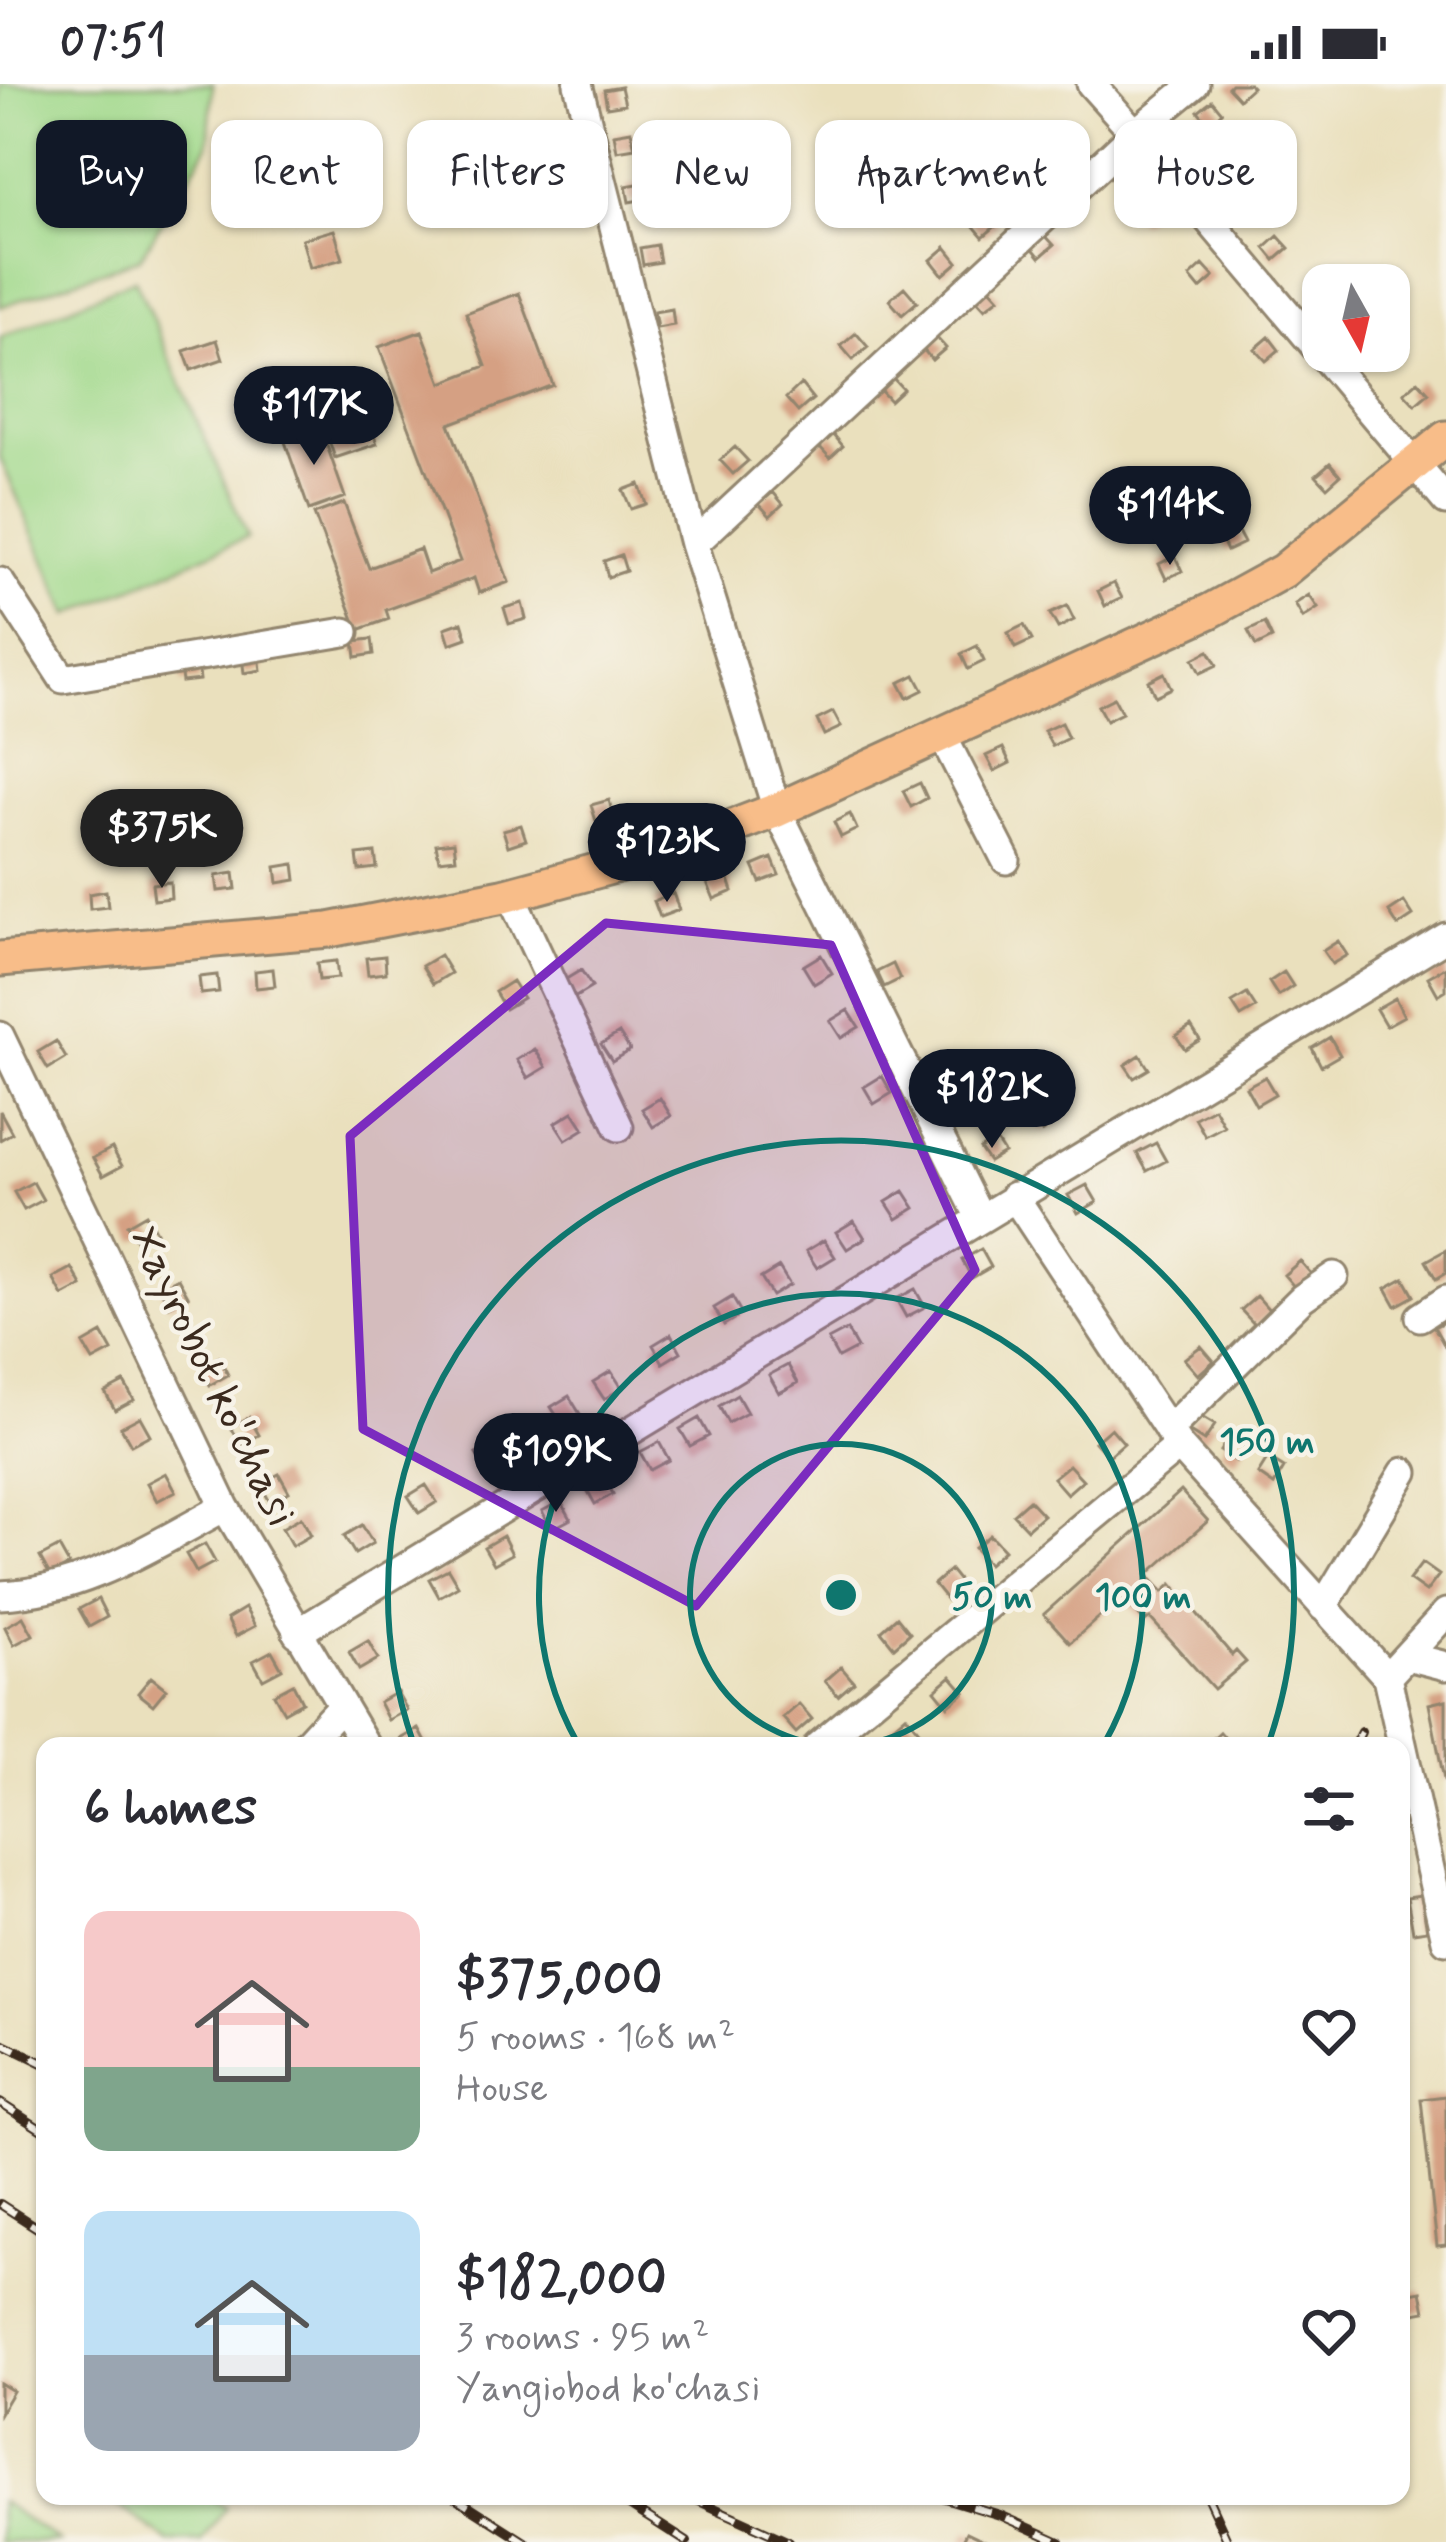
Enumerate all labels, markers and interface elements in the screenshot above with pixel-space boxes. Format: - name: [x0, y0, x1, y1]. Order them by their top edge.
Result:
- text: 07:51: [60, 13, 166, 72]
- chip: Buy: [36, 120, 187, 228]
- chip: Rent: [211, 120, 383, 228]
- chip: Filters: [407, 120, 608, 228]
- chip: New: [632, 120, 791, 228]
- chip: Apartment: [815, 120, 1090, 228]
- chip: House: [1114, 120, 1297, 228]
- north arrow: [1302, 264, 1410, 372]
- map controls: [1302, 264, 1410, 372]
- pin: $117K: [230, 366, 398, 468]
- text: $117K: [261, 379, 367, 430]
- pin: $114K: [1086, 466, 1254, 568]
- text: $114K: [1116, 479, 1224, 530]
- pin: $375K: [78, 789, 246, 891]
- text: $375K: [107, 802, 217, 853]
- pin: $123K: [583, 803, 751, 905]
- text: $123K: [615, 816, 719, 867]
- pin: $182K: [908, 1049, 1076, 1151]
- text: $182K: [936, 1062, 1048, 1113]
- street label: Xayrobot ko'chasi: [114, 1217, 310, 1537]
- pin: $109K: [472, 1413, 640, 1515]
- text: 150 m: [1219, 1420, 1315, 1467]
- text: $109K: [501, 1426, 611, 1477]
- centre of rings: [820, 1574, 862, 1616]
- text: 50 m: [952, 1575, 1032, 1622]
- text: 100 m: [1095, 1575, 1191, 1622]
- text: 6 homes: [84, 1776, 257, 1842]
- icon: filters: [1296, 1776, 1362, 1842]
- text: $375,000: [456, 1947, 662, 2013]
- icon: home: [180, 1959, 324, 2103]
- icon: heart: [1296, 1998, 1362, 2064]
- text: 5 rooms · 168 m²: [456, 2013, 735, 2064]
- text: House: [456, 2064, 548, 2115]
- text: $182,000: [456, 2247, 667, 2313]
- icon: home: [180, 2259, 324, 2403]
- icon: heart: [1296, 2298, 1362, 2364]
- text: 3 rooms · 95 m²: [456, 2313, 709, 2364]
- text: Yangiobod ko'chasi: [456, 2364, 760, 2415]

